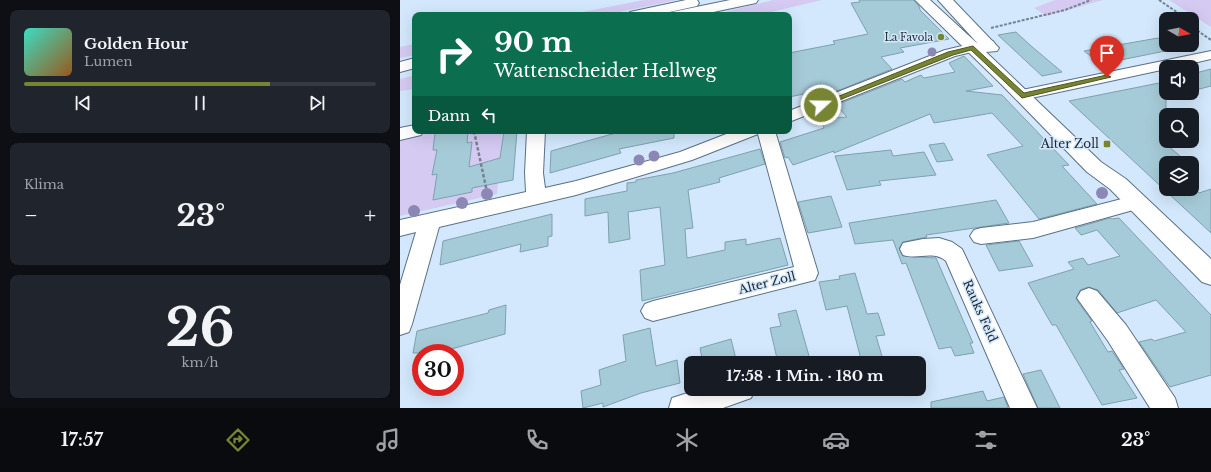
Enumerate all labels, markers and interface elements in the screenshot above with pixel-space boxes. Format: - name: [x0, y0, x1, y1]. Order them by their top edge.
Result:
- north arrow: [1159, 12, 1199, 52]
- map controls: [1159, 12, 1199, 196]
- text: 90 m: [494, 25, 572, 60]
- icon: right: [428, 28, 480, 80]
- place label: La Favola: [885, 31, 933, 44]
- marker: La Favola: [936, 32, 946, 42]
- text: Golden Hour: [84, 34, 188, 53]
- pin: [1090, 36, 1124, 77]
- icon: arrive: [1096, 42, 1118, 64]
- text: Lumen: [84, 53, 133, 70]
- text: Wattenscheider Hellweg: [494, 60, 717, 82]
- button: sound: [1159, 60, 1199, 100]
- position arrow: [800, 84, 842, 126]
- icon: previous: [72, 92, 94, 114]
- icon: pause: [189, 92, 211, 114]
- icon: next: [306, 92, 328, 114]
- icon: left: [478, 104, 500, 126]
- text: Dann: [428, 106, 470, 125]
- button: search: [1159, 108, 1199, 148]
- place label: Alter Zoll: [1040, 136, 1099, 151]
- marker: Alter Zoll: [1102, 139, 1112, 149]
- button: layers: [1159, 156, 1199, 196]
- text: Klima: [24, 176, 64, 193]
- text: 23°: [177, 197, 225, 234]
- text: −: [24, 202, 38, 229]
- text: +: [364, 202, 376, 229]
- street label: Alter Zoll: [736, 268, 797, 297]
- street label: Rauks Feld: [960, 277, 1001, 344]
- text: 26: [166, 296, 234, 360]
- speed limit sign: 30: [412, 344, 464, 396]
- text: km/h: [182, 354, 218, 371]
- text: 17:58 · 1 Min. · 180 m: [726, 366, 884, 385]
- icon: directions: [224, 426, 252, 454]
- icon: music: [374, 426, 402, 454]
- icon: phone: [523, 426, 551, 454]
- icon: climate: [673, 426, 701, 454]
- icon: car: [822, 426, 850, 454]
- icon: filters: [972, 426, 1000, 454]
- text: 17:57: [61, 429, 103, 451]
- text: 23°: [1121, 429, 1150, 451]

